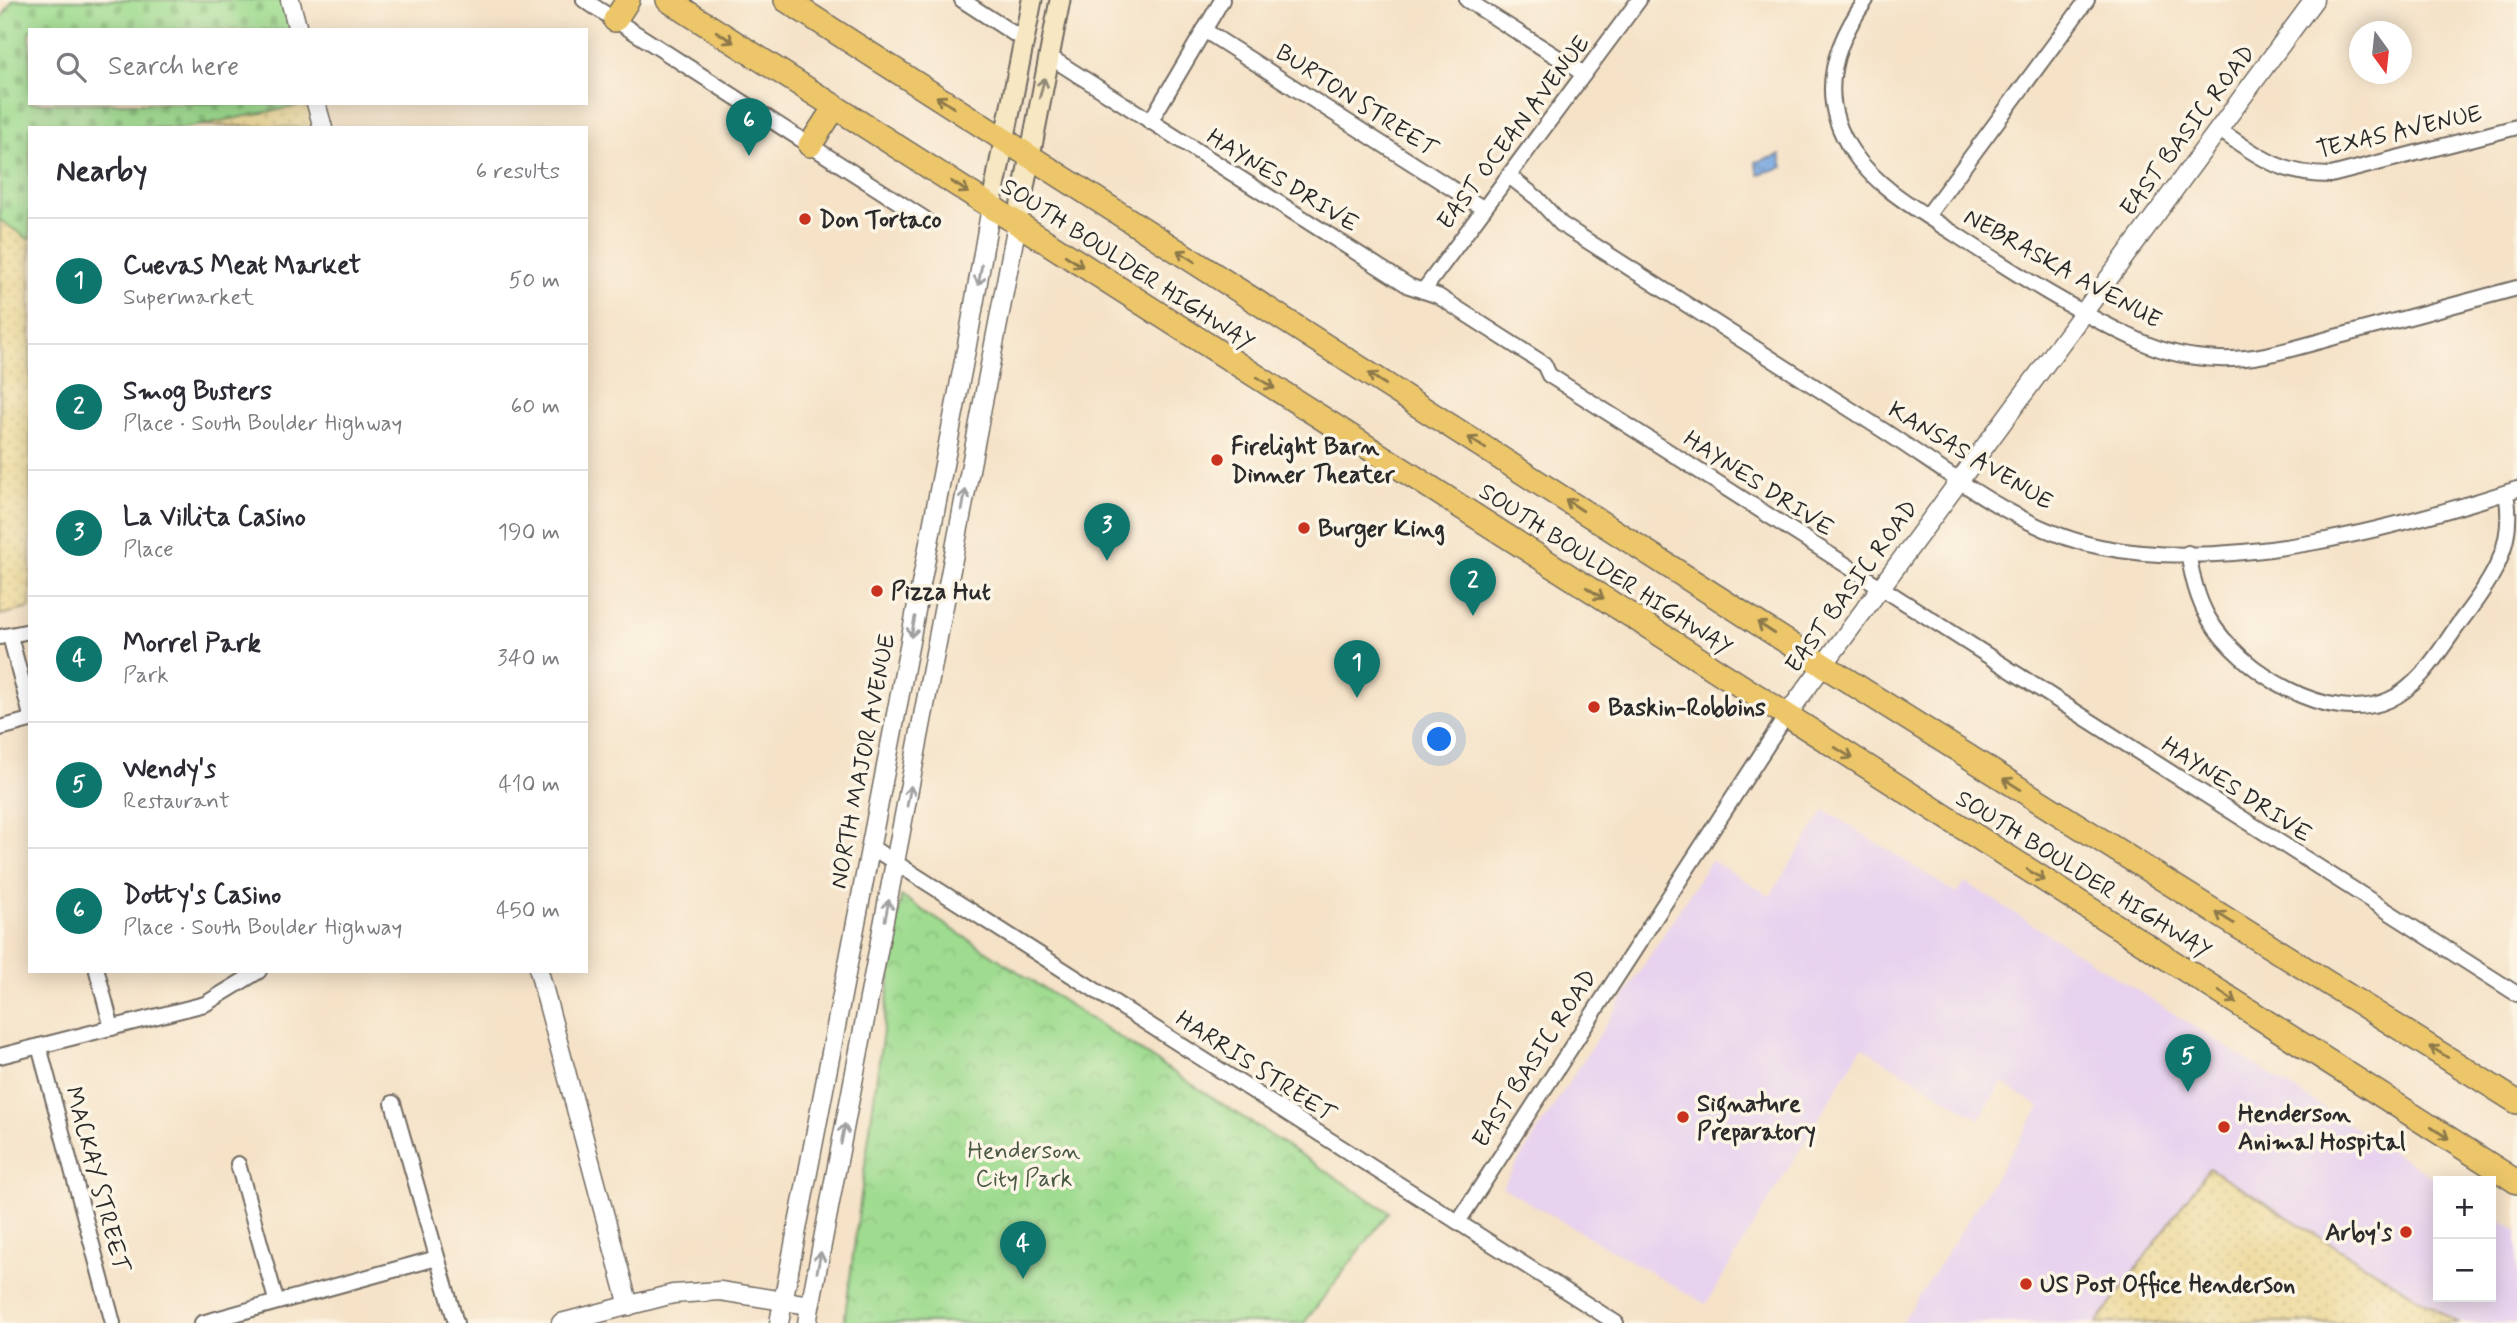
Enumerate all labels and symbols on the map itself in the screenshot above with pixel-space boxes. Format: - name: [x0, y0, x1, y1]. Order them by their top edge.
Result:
- north arrow: [2349, 21, 2412, 84]
- one-way arrow: [715, 29, 734, 44]
- street label: EAST OCEAN AVENUE: [1431, 29, 1598, 236]
- street label: BURTON STREET: [1269, 37, 1443, 165]
- street label: EAST BASIC ROAD: [2114, 39, 2263, 223]
- one-way arrow: [1036, 78, 1049, 100]
- one-way arrow: [936, 95, 956, 109]
- pin: 6: [726, 98, 772, 156]
- street label: TEXAS AVENUE: [2314, 98, 2485, 167]
- street label: HAYNES DRIVE: [1200, 122, 1364, 240]
- street label: SOUTH BOULDER HIGHWAY: [995, 172, 1260, 359]
- one-way arrow: [950, 180, 969, 195]
- street label: NEBRASKA AVENUE: [1958, 202, 2167, 337]
- place label: Don Tortaco: [819, 205, 942, 236]
- marker: Don Tortaco: [797, 211, 813, 227]
- one-way arrow: [1176, 249, 1196, 263]
- one-way arrow: [1064, 253, 1083, 268]
- one-way arrow: [972, 263, 986, 286]
- one-way arrow: [1368, 371, 1387, 386]
- one-way arrow: [1255, 376, 1275, 390]
- street label: KANSAS AVENUE: [1882, 395, 2059, 518]
- street label: HAYNES DRIVE: [1677, 424, 1839, 545]
- place label: Firelight Barn Dinner Theater: [1231, 432, 1396, 491]
- one-way arrow: [1468, 435, 1487, 450]
- marker: Firelight Barn Dinner Theater: [1209, 452, 1225, 468]
- street label: SOUTH BOULDER HIGHWAY: [1473, 477, 1738, 664]
- one-way arrow: [958, 489, 971, 512]
- street label: EAST BASIC ROAD: [1779, 494, 1926, 680]
- one-way arrow: [1565, 498, 1585, 512]
- pin: 3: [1084, 503, 1130, 561]
- place label: Burger King: [1318, 514, 1445, 548]
- marker: Burger King: [1296, 520, 1312, 536]
- pin: 2: [1450, 558, 1496, 616]
- place label: Pizza Hut: [891, 577, 991, 608]
- marker: Pizza Hut: [869, 583, 885, 599]
- one-way arrow: [1584, 587, 1604, 601]
- one-way arrow: [905, 615, 919, 638]
- one-way arrow: [1757, 621, 1776, 635]
- street label: NORTH MAJOR AVENUE: [824, 631, 903, 891]
- pin: 1: [1334, 640, 1380, 698]
- place label: Baskin-Robbins: [1608, 693, 1766, 724]
- marker: Baskin-Robbins: [1586, 699, 1602, 715]
- your location: [1422, 722, 1456, 756]
- street label: HAYNES DRIVE: [2155, 730, 2317, 851]
- one-way arrow: [1834, 745, 1853, 760]
- one-way arrow: [2003, 776, 2022, 791]
- street label: SOUTH BOULDER HIGHWAY: [1949, 784, 2217, 967]
- one-way arrow: [903, 785, 916, 808]
- one-way arrow: [2026, 868, 2045, 882]
- one-way arrow: [881, 899, 894, 922]
- one-way arrow: [2216, 910, 2236, 924]
- street label: EAST BASIC ROAD: [1466, 964, 1605, 1154]
- one-way arrow: [2217, 991, 2237, 1005]
- street label: HARRIS STREET: [1169, 1004, 1342, 1131]
- pin: 5: [2165, 1034, 2211, 1092]
- one-way arrow: [2429, 1045, 2449, 1059]
- street label: MACKAY STREET: [57, 1083, 136, 1276]
- place label: Signature Preparatory: [1697, 1089, 1816, 1148]
- place label: Henderson Animal Hospital: [2238, 1099, 2406, 1158]
- marker: Signature Preparatory: [1675, 1109, 1691, 1125]
- marker: Henderson Animal Hospital: [2216, 1119, 2232, 1135]
- one-way arrow: [837, 1123, 851, 1146]
- one-way arrow: [2430, 1126, 2450, 1140]
- park label: Henderson City Park: [968, 1136, 1081, 1195]
- place label: Arby's: [2325, 1218, 2392, 1249]
- pin: 4: [1000, 1221, 1046, 1279]
- marker: Arby's: [2398, 1224, 2414, 1240]
- one-way arrow: [812, 1251, 826, 1274]
- place label: US Post Office Henderson: [2040, 1270, 2295, 1301]
- marker: US Post Office Henderson: [2018, 1276, 2034, 1292]

